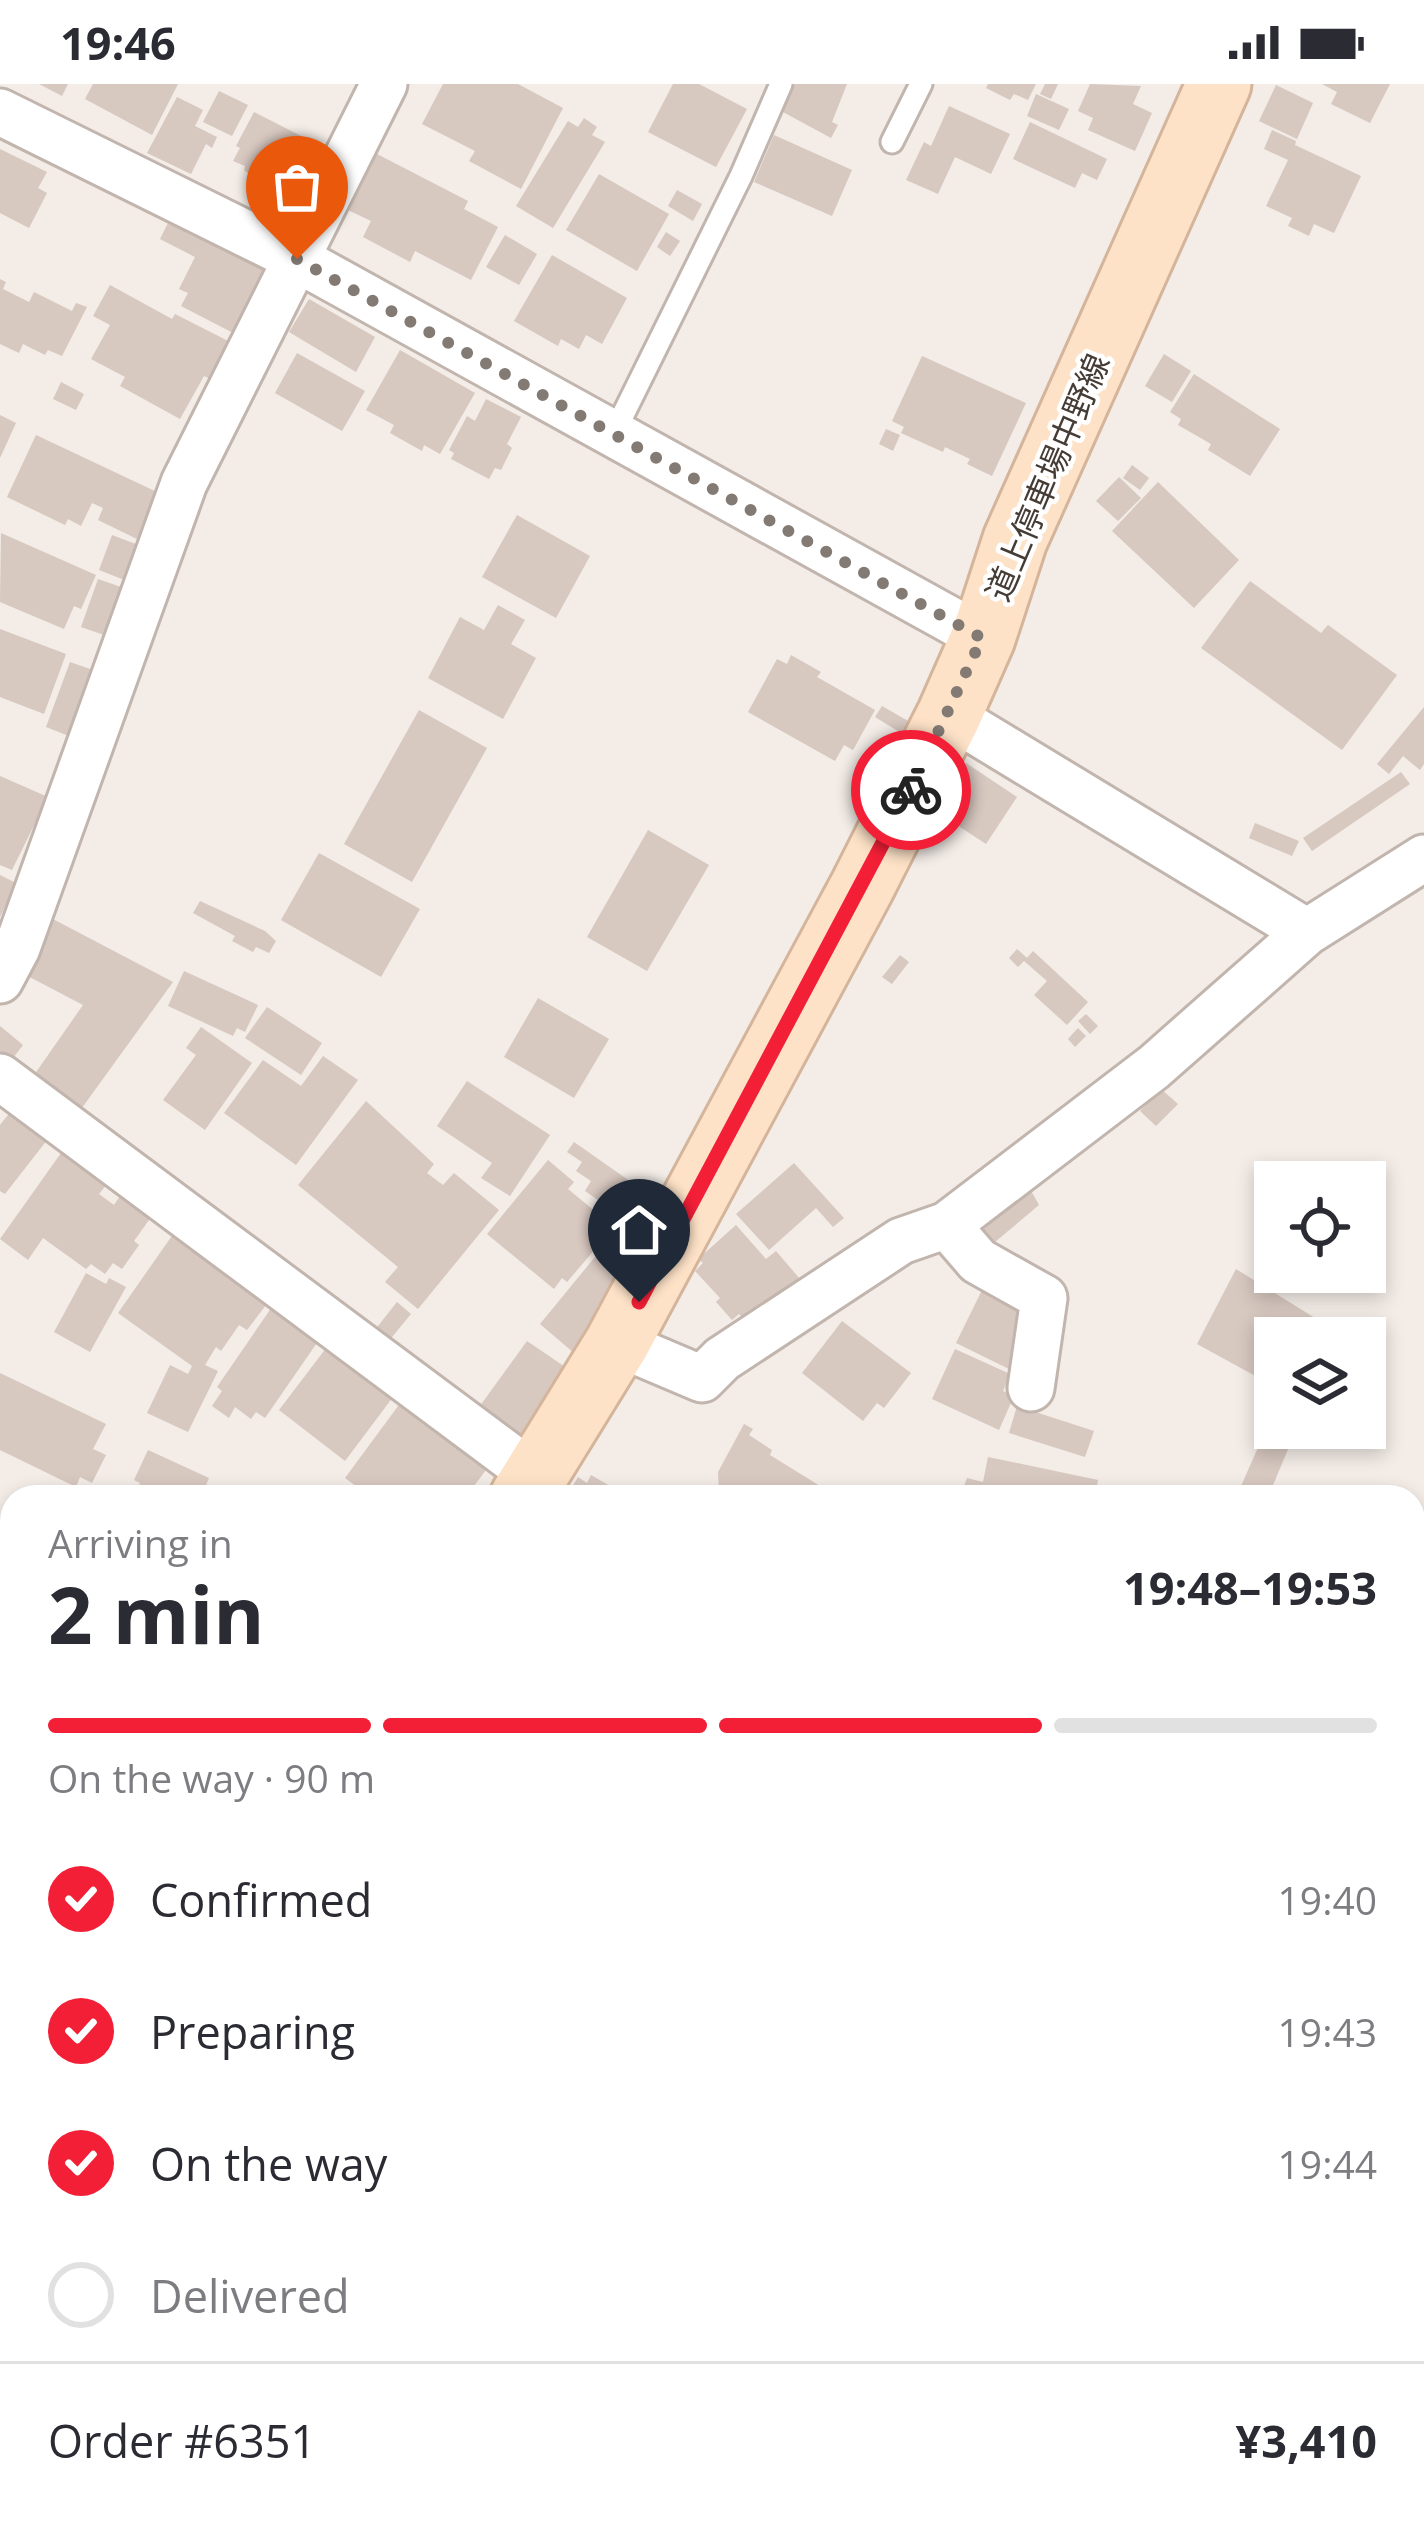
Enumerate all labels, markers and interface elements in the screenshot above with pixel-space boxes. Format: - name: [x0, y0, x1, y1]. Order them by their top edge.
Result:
- text: 19:46: [60, 12, 176, 73]
- pin: [246, 136, 348, 259]
- icon: bag: [264, 154, 330, 220]
- street label: 道上停車場中野線: [975, 347, 1119, 607]
- courier: [851, 730, 971, 850]
- icon: bike: [878, 757, 944, 823]
- map controls: [1254, 1161, 1386, 1449]
- button: locate: [1254, 1161, 1386, 1293]
- pin: [588, 1179, 690, 1302]
- icon: home: [606, 1197, 672, 1263]
- button: layers: [1254, 1317, 1386, 1449]
- text: Arriving in: [48, 1516, 233, 1569]
- text: 19:48–19:53: [1123, 1557, 1377, 1618]
- text: 2 min: [48, 1561, 265, 1667]
- text: On the way · 90 m: [48, 1751, 375, 1804]
- icon: check: [48, 1866, 114, 1932]
- text: Confirmed: [150, 1869, 372, 1930]
- text: 19:40: [1278, 1873, 1377, 1926]
- icon: check: [48, 1998, 114, 2064]
- text: Preparing: [150, 2001, 355, 2062]
- text: 19:43: [1278, 2005, 1377, 2058]
- icon: check: [48, 2130, 114, 2196]
- text: On the way: [150, 2133, 387, 2194]
- text: 19:44: [1278, 2137, 1377, 2190]
- text: Delivered: [150, 2265, 350, 2326]
- text: Order #6351: [48, 2410, 316, 2471]
- text: ¥3,410: [1236, 2410, 1377, 2471]

